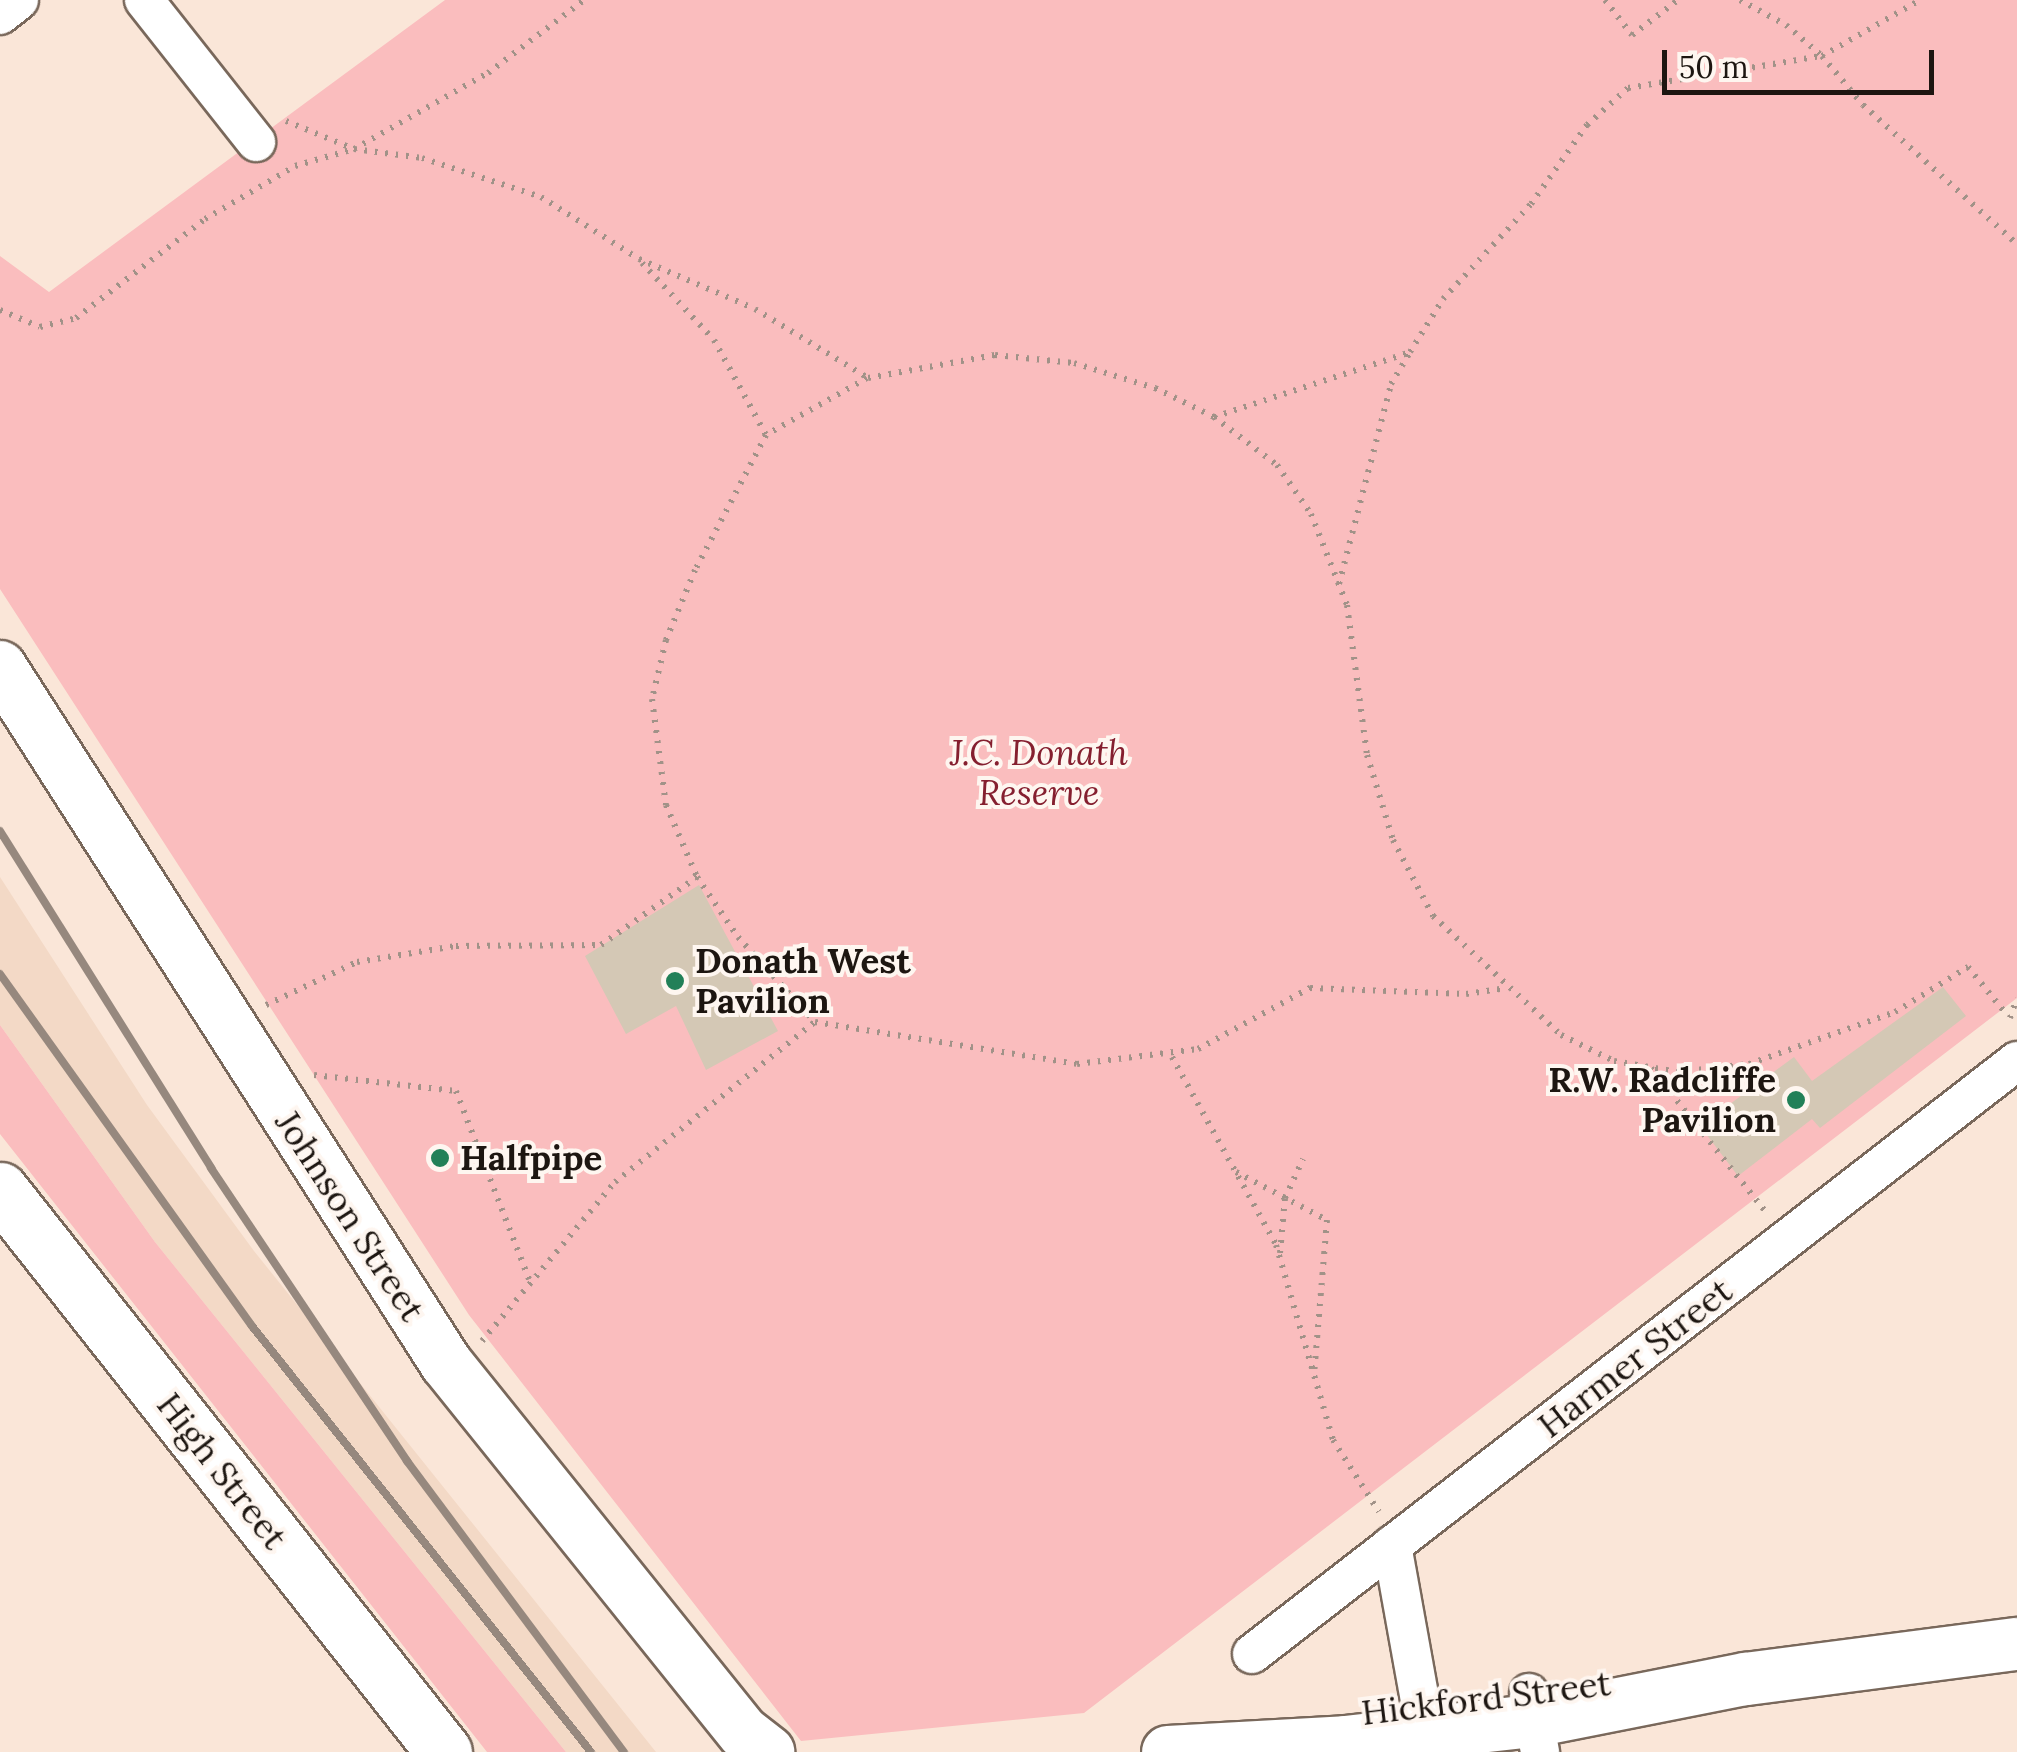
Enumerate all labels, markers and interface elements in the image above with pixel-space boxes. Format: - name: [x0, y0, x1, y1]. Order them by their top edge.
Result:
- scale bar: [1667, 30, 1940, 92]
- text: 50 m: [1679, 48, 1749, 86]
- park label: J.C. Donath Reserve: [950, 732, 1128, 814]
- place label: Donath West Pavilion: [695, 940, 911, 1022]
- marker: Donath West Pavilion: [664, 970, 686, 992]
- place label: R.W. Radcliffe Pavilion: [1548, 1059, 1776, 1141]
- marker: R.W. Radcliffe Pavilion: [1785, 1089, 1807, 1111]
- street label: Johnson Street: [267, 1103, 433, 1329]
- place label: Halfpipe: [460, 1137, 602, 1179]
- marker: Halfpipe: [429, 1147, 451, 1169]
- street label: Harmer Street: [1530, 1269, 1740, 1447]
- street label: High Street: [148, 1385, 296, 1557]
- street label: Hickford Street: [1359, 1662, 1613, 1734]

